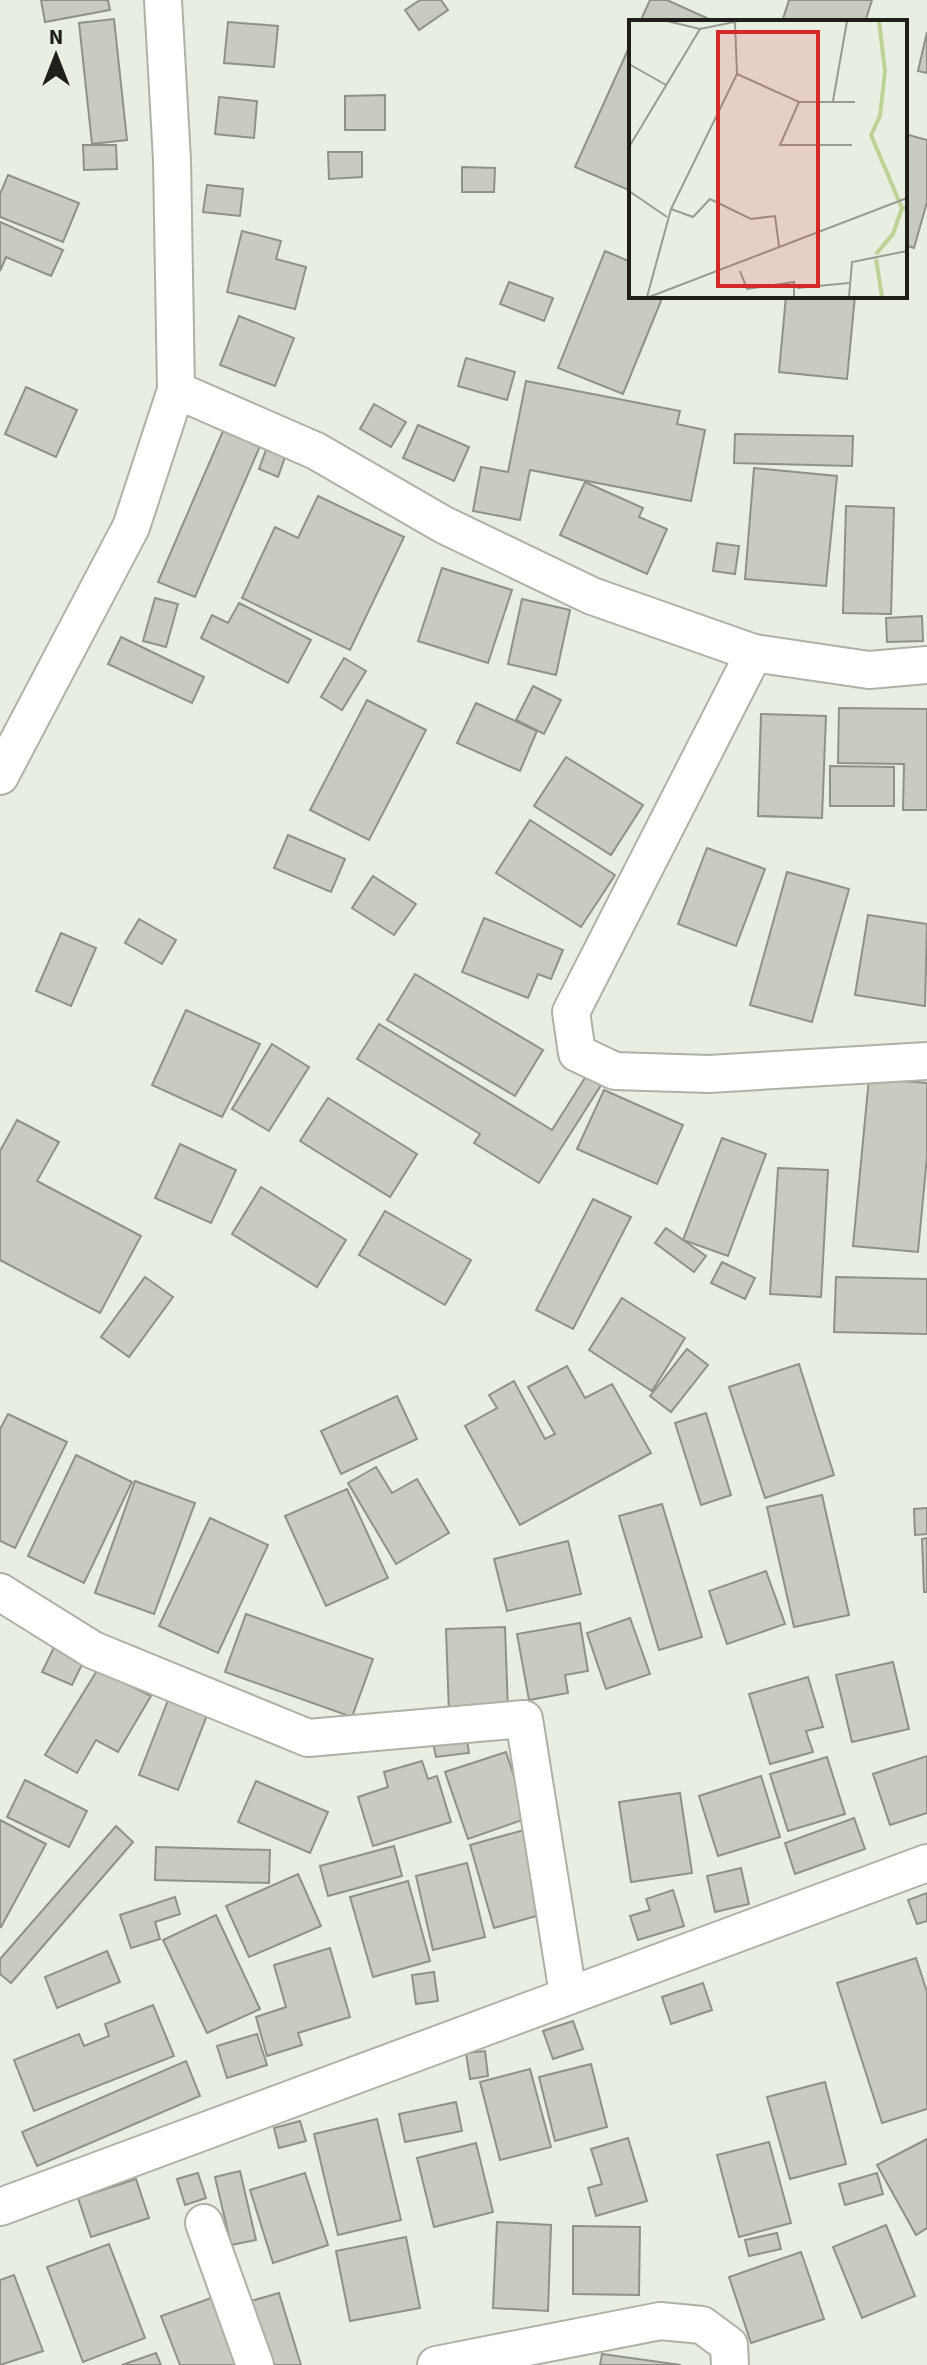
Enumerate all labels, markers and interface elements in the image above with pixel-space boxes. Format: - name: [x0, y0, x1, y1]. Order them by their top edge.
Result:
- north arrow: [16, 16, 96, 96]
- inset map: [629, 20, 907, 298]
- text: N: [49, 21, 63, 53]

